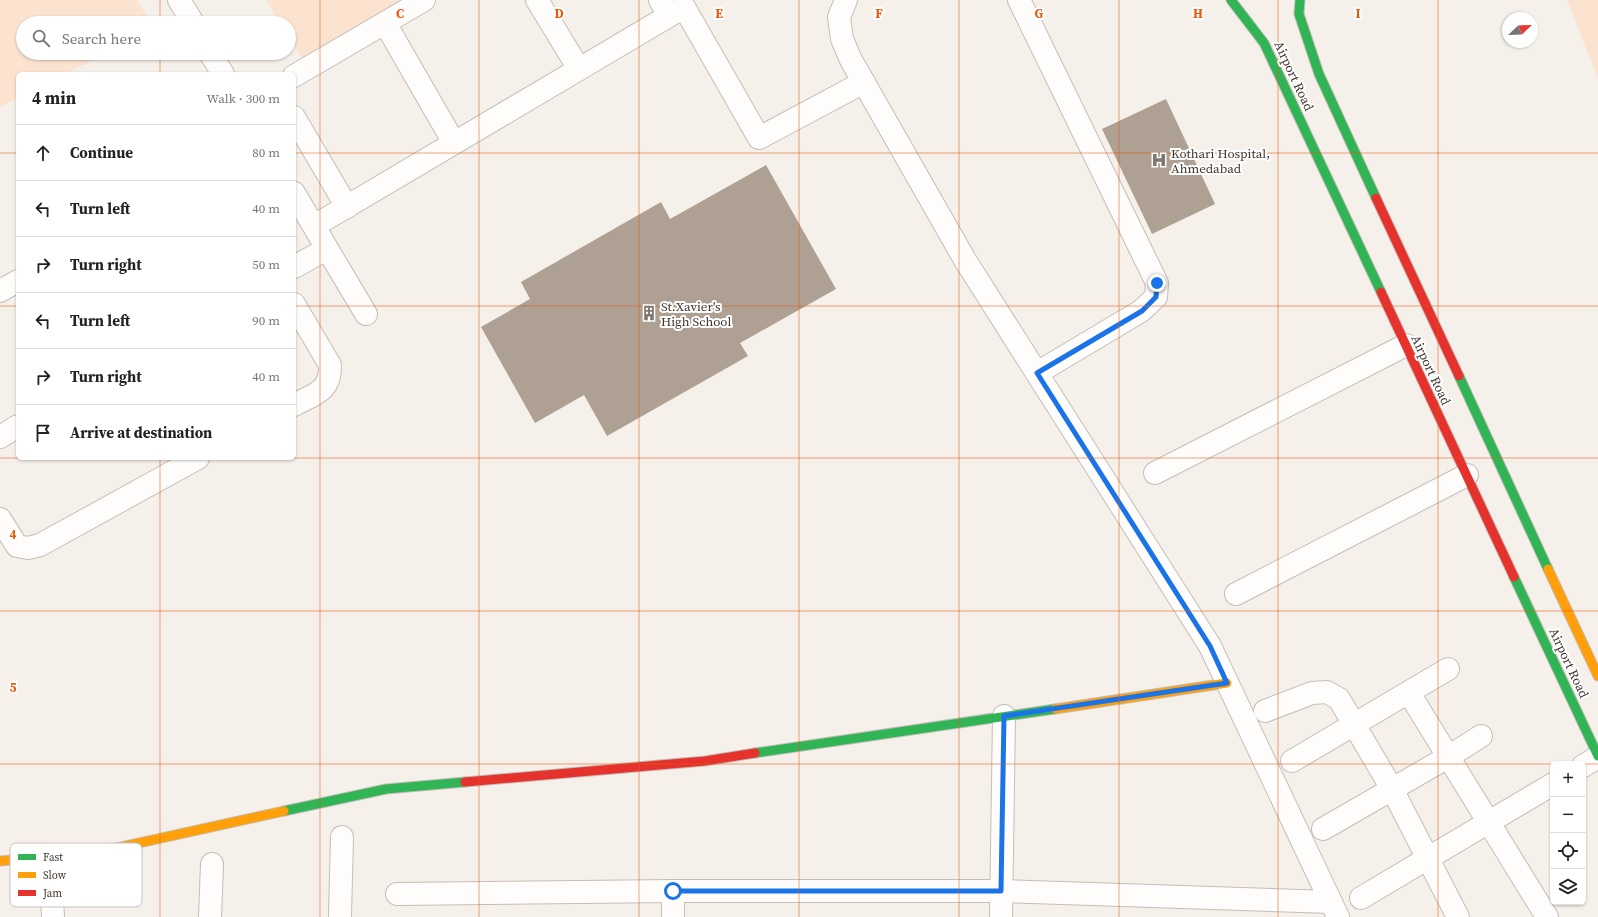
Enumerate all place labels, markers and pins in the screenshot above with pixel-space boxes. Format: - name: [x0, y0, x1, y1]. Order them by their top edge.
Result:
- place label: Kothari Hospital, Ahmedabad: [1171, 145, 1270, 177]
- hospital icon: Kothari Hospital, Ahmedabad: [1150, 151, 1168, 169]
- place label: St.Xavier's High School: [661, 298, 731, 330]
- building icon: St.Xavier's High School: [640, 304, 658, 322]

